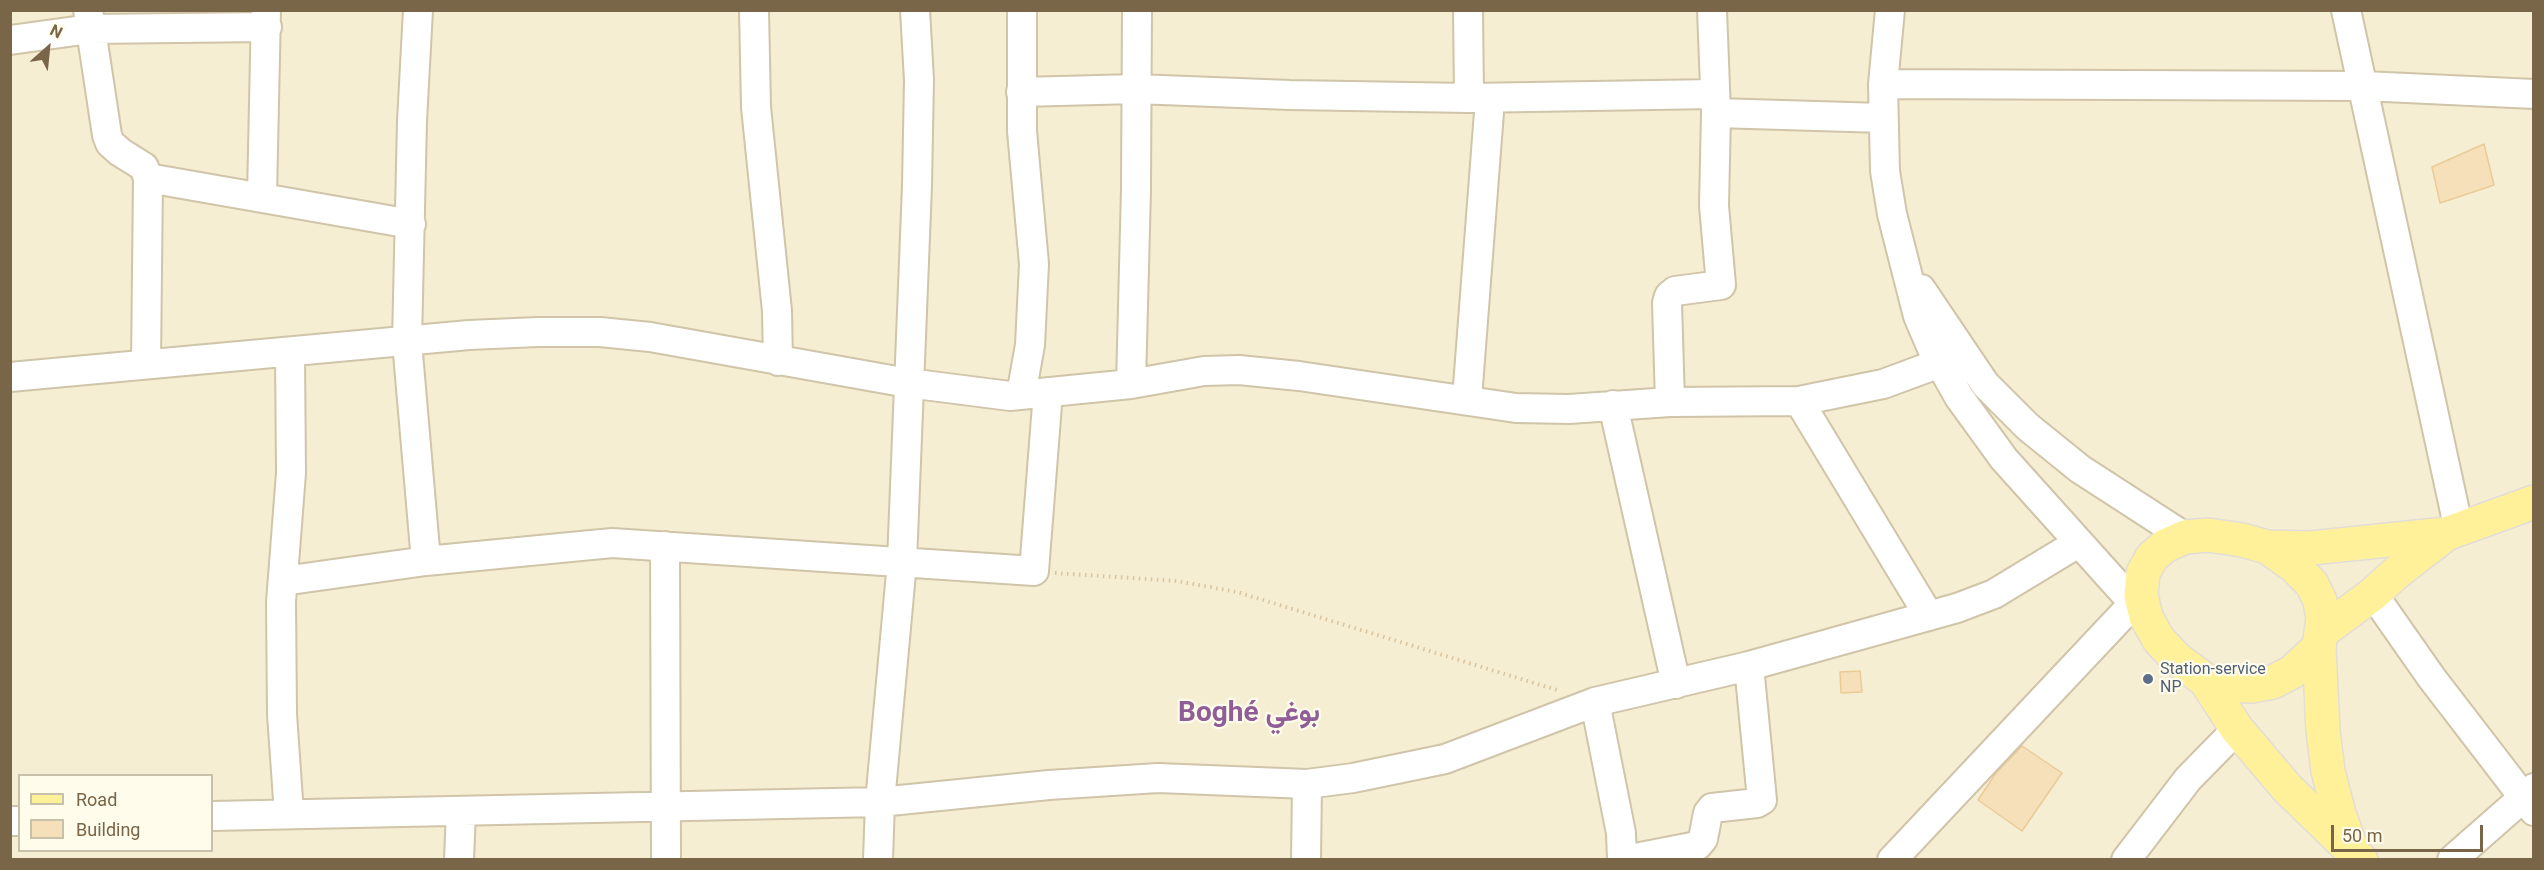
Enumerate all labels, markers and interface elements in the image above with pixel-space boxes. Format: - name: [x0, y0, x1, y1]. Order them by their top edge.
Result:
- north arrow: [18, 18, 78, 78]
- text: N: [47, 20, 66, 43]
- place label: Station-service NP: [2160, 660, 2266, 698]
- marker: Station-service NP: [2141, 672, 2155, 686]
- district label: Boghé بوغي: [1178, 697, 1320, 731]
- legend: [18, 774, 213, 852]
- text: Road: [76, 789, 117, 810]
- scale bar: [2334, 813, 2486, 851]
- text: Building: [76, 819, 140, 840]
- text: 50 m: [2342, 825, 2382, 846]

